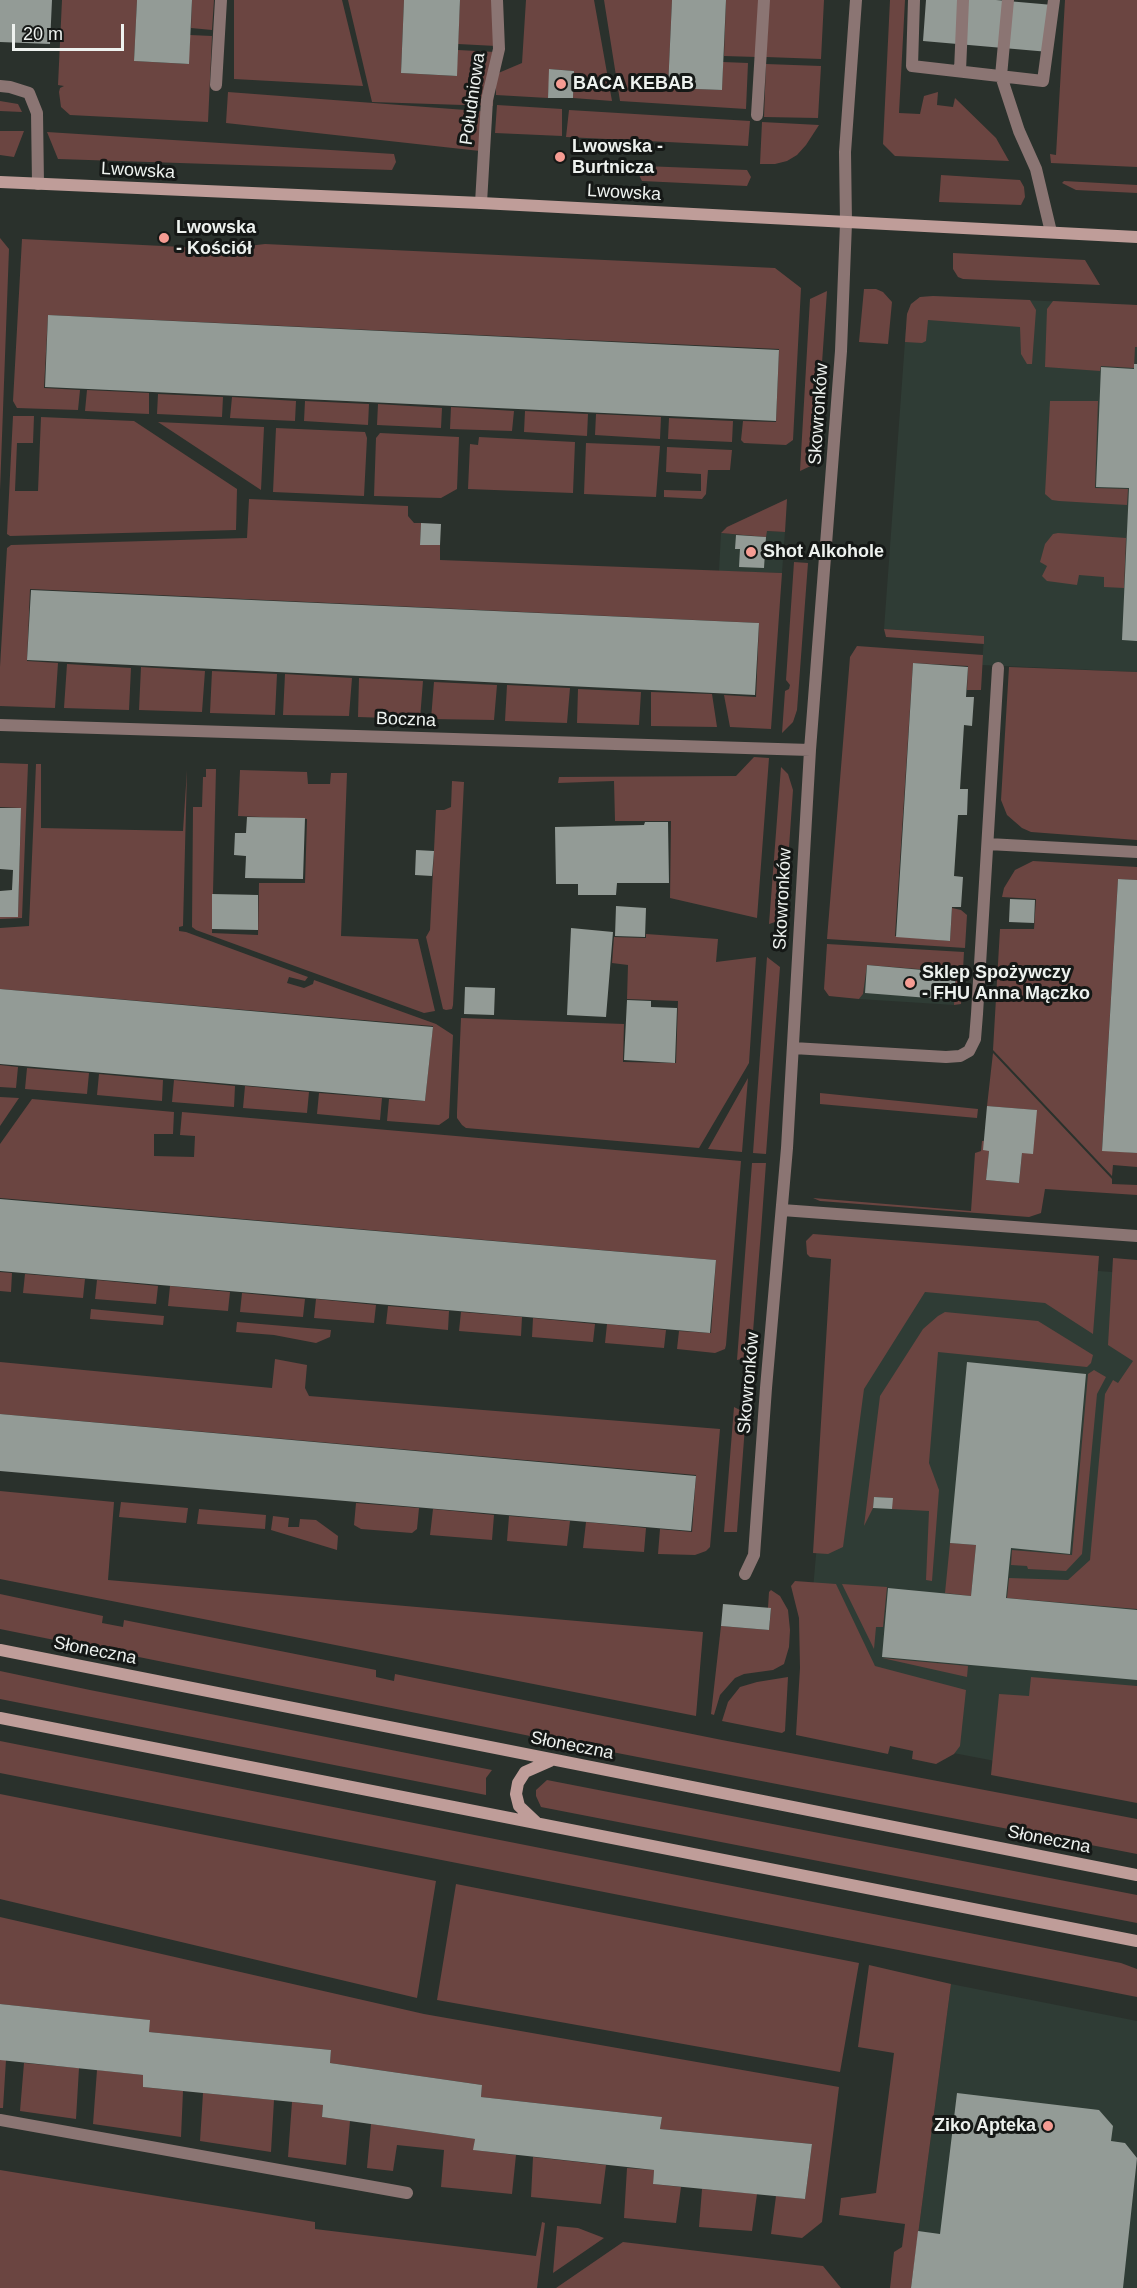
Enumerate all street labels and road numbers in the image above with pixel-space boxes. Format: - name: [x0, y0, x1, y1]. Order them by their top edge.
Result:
- street label: Południowa: [456, 51, 490, 147]
- street label: Lwowska: [100, 158, 176, 184]
- street label: Lwowska: [586, 180, 662, 206]
- street label: Skowronków: [805, 362, 833, 466]
- street label: Boczna: [376, 708, 436, 732]
- street label: Skowronków: [770, 847, 796, 951]
- street label: Skowronków: [734, 1331, 764, 1435]
- street label: Słoneczna: [52, 1632, 138, 1670]
- street label: Słoneczna: [529, 1727, 615, 1765]
- street label: Słoneczna: [1006, 1821, 1092, 1859]

